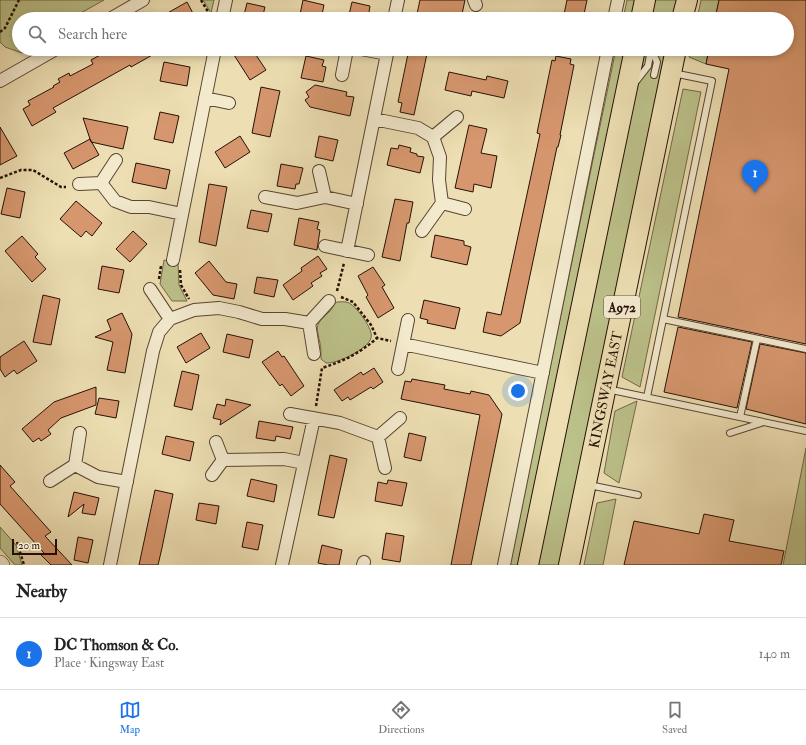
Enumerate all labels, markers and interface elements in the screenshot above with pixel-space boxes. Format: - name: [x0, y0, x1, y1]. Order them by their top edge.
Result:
- search box: [12, 12, 794, 56]
- icon: search: [26, 23, 48, 45]
- text: Search here: [58, 25, 127, 44]
- pin: 1: [742, 160, 768, 193]
- road number: A972: [604, 296, 640, 318]
- street label: KINGSWAY EAST: [585, 329, 626, 450]
- your location: [508, 381, 528, 401]
- scale bar: [12, 537, 57, 556]
- text: 20 m: [18, 539, 40, 552]
- text: Nearby: [16, 581, 67, 602]
- text: DC Thomson & Co.: [54, 636, 178, 655]
- text: 1: [27, 646, 31, 662]
- text: 140 m: [759, 646, 790, 662]
- text: Place · Kingsway East: [54, 655, 164, 671]
- tab: Map: [119, 699, 141, 736]
- tab: Directions: [378, 699, 425, 736]
- tab: Saved: [662, 699, 687, 736]

